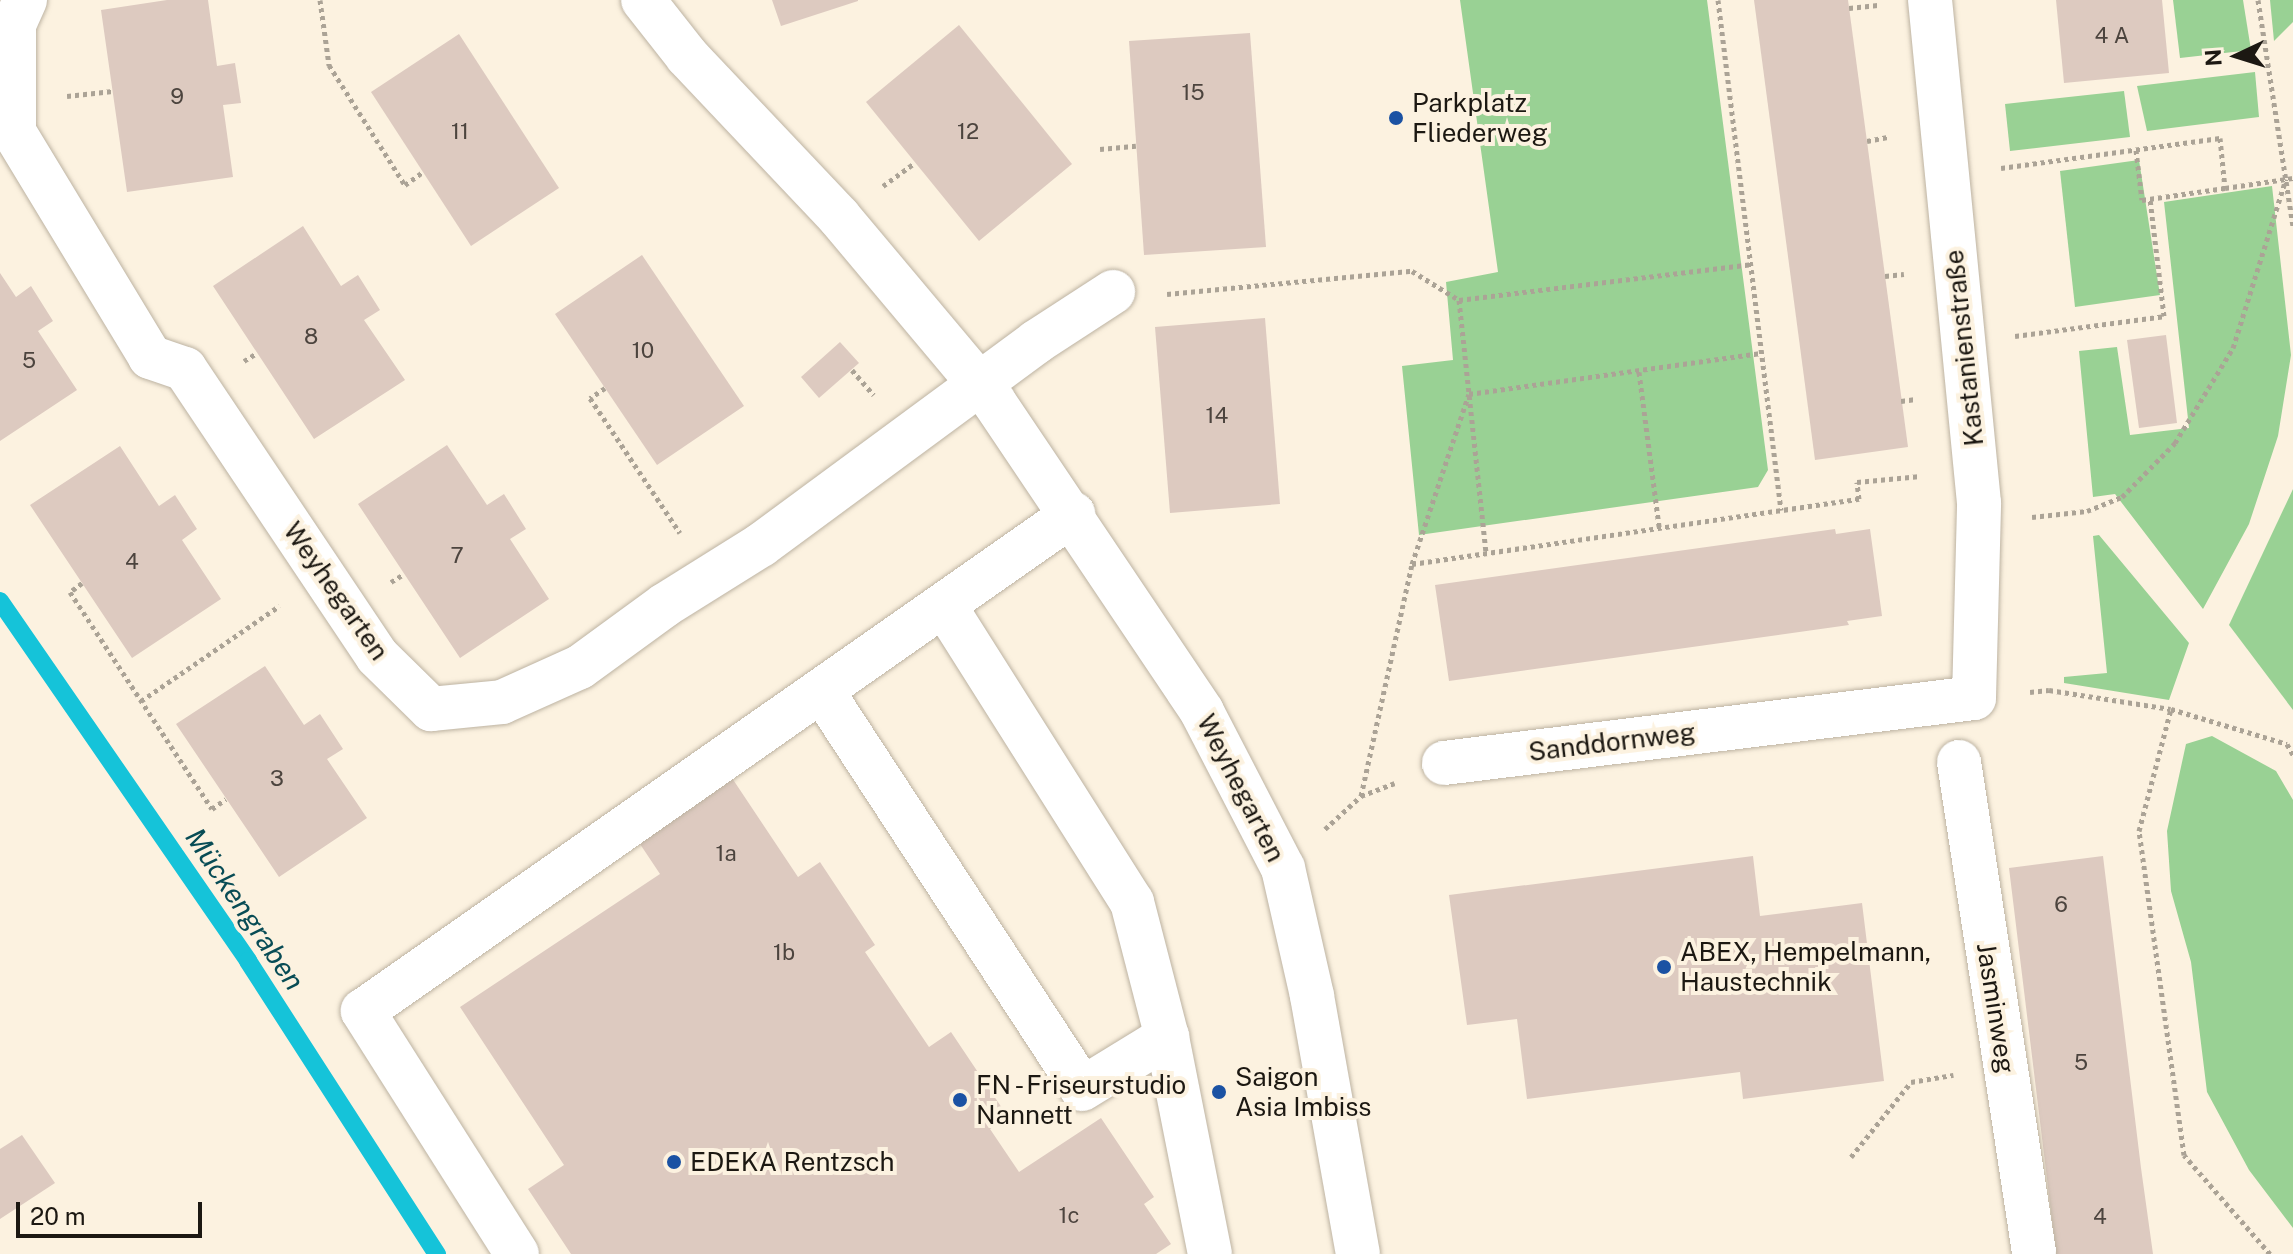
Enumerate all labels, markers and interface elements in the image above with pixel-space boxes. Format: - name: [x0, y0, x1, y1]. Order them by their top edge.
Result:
- north arrow: [2197, 16, 2277, 96]
- house number: 4 A: [2095, 23, 2129, 49]
- text: N: [2199, 48, 2227, 67]
- house number: 15: [1181, 80, 1205, 106]
- house number: 9: [170, 84, 184, 110]
- place label: Parkplatz Fliederweg: [1412, 87, 1548, 148]
- marker: Parkplatz Fliederweg: [1387, 109, 1405, 127]
- house number: 11: [451, 119, 469, 145]
- house number: 12: [957, 119, 979, 145]
- street label: Kastanienstraße: [1938, 248, 1990, 448]
- house number: 8: [304, 324, 318, 350]
- house number: 10: [632, 338, 654, 364]
- house number: 5: [22, 348, 36, 374]
- house number: 14: [1206, 403, 1228, 429]
- street label: Weyhegarten: [277, 516, 395, 666]
- house number: 7: [450, 543, 464, 569]
- house number: 4: [125, 549, 139, 575]
- street label: Weyhegarten: [1191, 709, 1291, 867]
- street label: Sanddornweg: [1527, 716, 1697, 768]
- house number: 3: [270, 766, 284, 792]
- water label: Mückengraben: [178, 822, 312, 996]
- house number: 1a: [715, 841, 737, 867]
- house number: 6: [2054, 892, 2068, 918]
- place label: ABEX, Hempelmann, Haustechnik: [1680, 936, 1931, 998]
- house number: 1b: [773, 940, 795, 966]
- street label: Jasminweg: [1970, 940, 2022, 1076]
- marker: ABEX, Hempelmann, Haustechnik: [1655, 958, 1673, 976]
- house number: 5: [2074, 1050, 2088, 1076]
- place label: Saigon Asia Imbiss: [1235, 1061, 1371, 1122]
- place label: FN - Friseurstudio Nannett: [976, 1069, 1193, 1130]
- marker: Saigon Asia Imbiss: [1210, 1083, 1228, 1101]
- marker: FN - Friseurstudio Nannett: [951, 1091, 969, 1109]
- place label: EDEKA Rentzsch: [690, 1146, 895, 1178]
- marker: EDEKA Rentzsch: [665, 1153, 683, 1171]
- scale bar: [20, 1186, 206, 1236]
- text: 20 m: [30, 1202, 86, 1230]
- house number: 1c: [1059, 1203, 1079, 1229]
- house number: 4: [2093, 1204, 2107, 1230]

